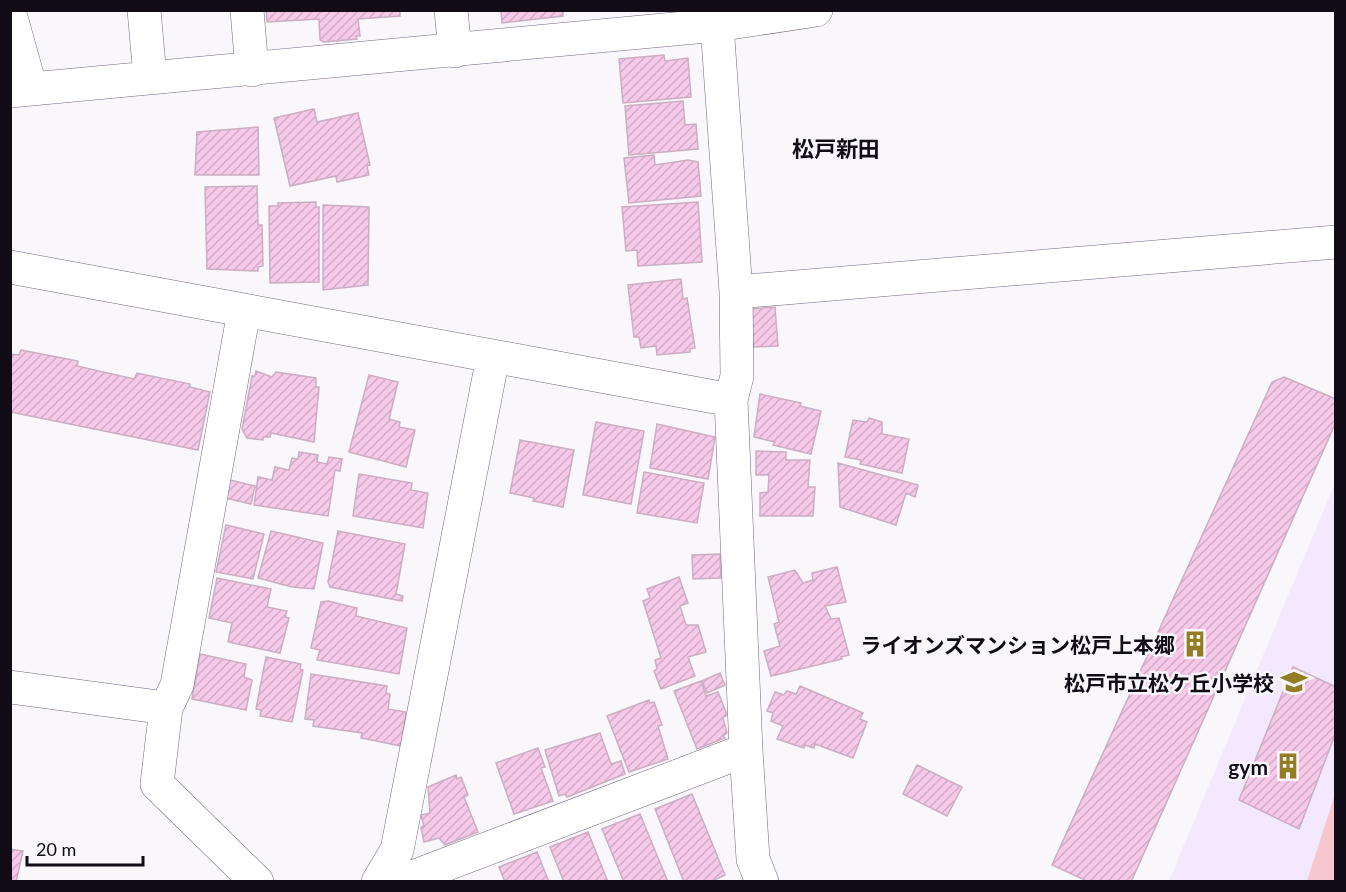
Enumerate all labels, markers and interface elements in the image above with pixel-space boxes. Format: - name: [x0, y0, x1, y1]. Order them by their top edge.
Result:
- district label: 松戸新田: [792, 135, 880, 162]
- building icon: ライオンズマンション松戸上本郷: [1180, 629, 1210, 659]
- place label: ライオンズマンション松戸上本郷: [860, 632, 1175, 657]
- school or university icon: 松戸市立松ケ丘小学校: [1279, 667, 1309, 697]
- place label: 松戸市立松ケ丘小学校: [1064, 670, 1274, 695]
- building icon: gym: [1273, 751, 1303, 781]
- place label: gym: [1228, 754, 1268, 779]
- scale bar: [27, 829, 142, 867]
- text: 20 m: [36, 838, 76, 860]

